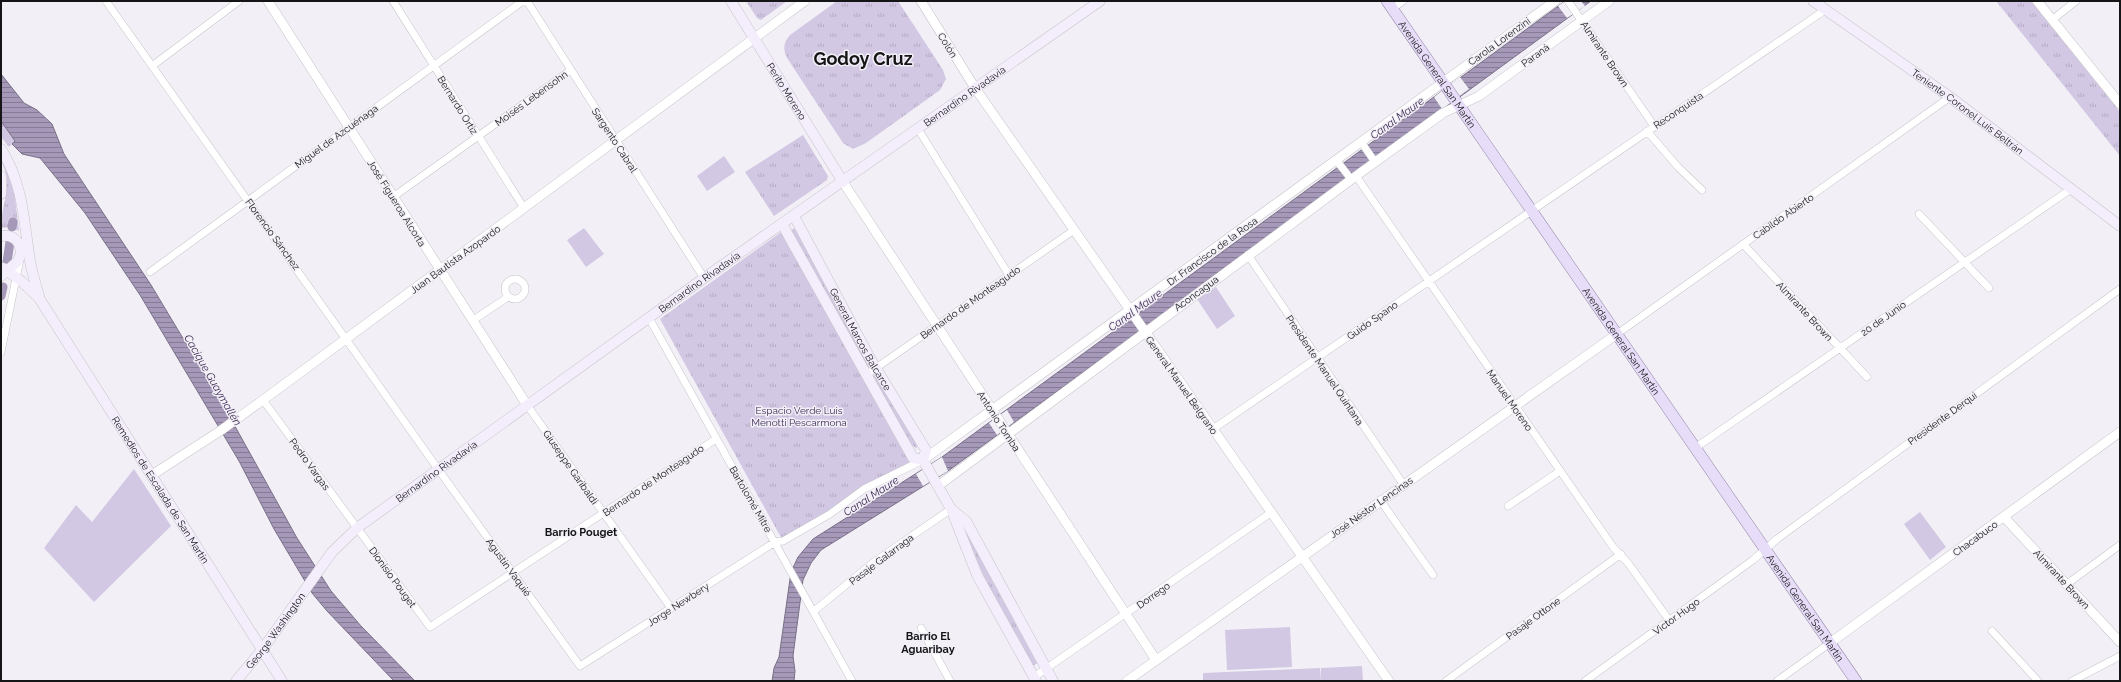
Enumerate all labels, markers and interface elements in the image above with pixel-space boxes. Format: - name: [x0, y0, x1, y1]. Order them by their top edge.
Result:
- street label: Carola Lorenzini: [1466, 15, 1533, 68]
- street label: Avenida General San Martín: [1396, 19, 1478, 130]
- street label: Almirante Brown: [1578, 19, 1631, 89]
- street label: Colón: [936, 31, 960, 60]
- street label: Paraná: [1519, 42, 1551, 69]
- district label: Godoy Cruz: [813, 48, 913, 69]
- street label: Perito Moreno: [765, 61, 808, 122]
- street label: Bernardino Rivadavia: [922, 64, 1008, 129]
- street label: Teniente Coronel Luis Beltrán: [1910, 67, 2025, 157]
- street label: Moisés Lebensohn: [493, 68, 570, 128]
- street label: Bernardo Ortiz: [435, 74, 480, 137]
- street label: Reconquista: [1651, 90, 1705, 131]
- water label: Canal Maure: [1368, 94, 1427, 142]
- street label: Miguel de Azcuénaga: [293, 103, 380, 170]
- street label: Sargento Cabral: [590, 106, 640, 175]
- street label: José Figueroa Alcorta: [365, 158, 428, 249]
- street label: Cabildo Abierto: [1751, 191, 1816, 241]
- street label: Florencio Sánchez: [243, 197, 302, 272]
- street label: Dr. Francisco de la Rosa: [1165, 215, 1260, 288]
- street label: Juan Bautista Azopardo: [408, 223, 503, 296]
- street label: Bernardino Rivadavia: [657, 250, 742, 315]
- street label: Bernardo de Monteagudo: [918, 264, 1022, 341]
- street label: Aconcagua: [1172, 274, 1221, 313]
- street label: Almirante Brown: [1774, 279, 1835, 343]
- street label: General Marcos Balcarce: [827, 286, 893, 393]
- water label: Canal Maure: [1106, 286, 1165, 334]
- street label: Avenida General San Martín: [1580, 286, 1662, 397]
- street label: Guido Spano: [1345, 299, 1400, 342]
- street label: 20 de Junio: [1858, 299, 1908, 338]
- street label: Presidente Manuel Quintana: [1284, 313, 1366, 427]
- water label: Cacique Guaymallén: [181, 332, 244, 428]
- street label: General Manuel Belgrano: [1143, 334, 1220, 437]
- street label: Manuel Moreno: [1484, 367, 1535, 433]
- street label: Antonio Tomba: [975, 389, 1022, 454]
- street label: Presidente Derqui: [1906, 390, 1979, 447]
- park label: Espacio Verde Luis Menotti Pescarmona: [751, 405, 847, 428]
- street label: Remedios de Escalada de San Martín: [110, 414, 211, 566]
- street label: Giuseppe Garibaldi: [541, 428, 600, 506]
- street label: Pedro Vargas: [287, 436, 332, 492]
- street label: Bernardino Rivadavia: [394, 439, 479, 504]
- street label: Bernardo de Monteagudo: [601, 442, 706, 518]
- street label: Bartolomé Mitre: [727, 464, 774, 534]
- water label: Canal Maure: [841, 474, 901, 519]
- street label: José Néstor Lencinas: [1328, 475, 1415, 540]
- street label: Chacabuco: [1951, 518, 2000, 558]
- district label: Barrio Pouget: [545, 526, 618, 539]
- street label: Pasaje Galarraga: [847, 532, 916, 587]
- street label: Agustín Vaquié: [484, 536, 533, 599]
- street label: Dionisio Pouget: [367, 545, 419, 610]
- street label: Almirante Brown: [2031, 547, 2092, 611]
- street label: Avenida General San Martín: [1764, 552, 1846, 664]
- street label: Jorge Newbery: [645, 580, 712, 628]
- street label: Dorrego: [1135, 580, 1172, 611]
- street label: George Washington: [244, 590, 307, 671]
- street label: Pasaje Ottone: [1504, 595, 1563, 642]
- street label: Victor Hugo: [1651, 596, 1702, 637]
- district label: Barrio El Aguaribay: [901, 630, 955, 656]

